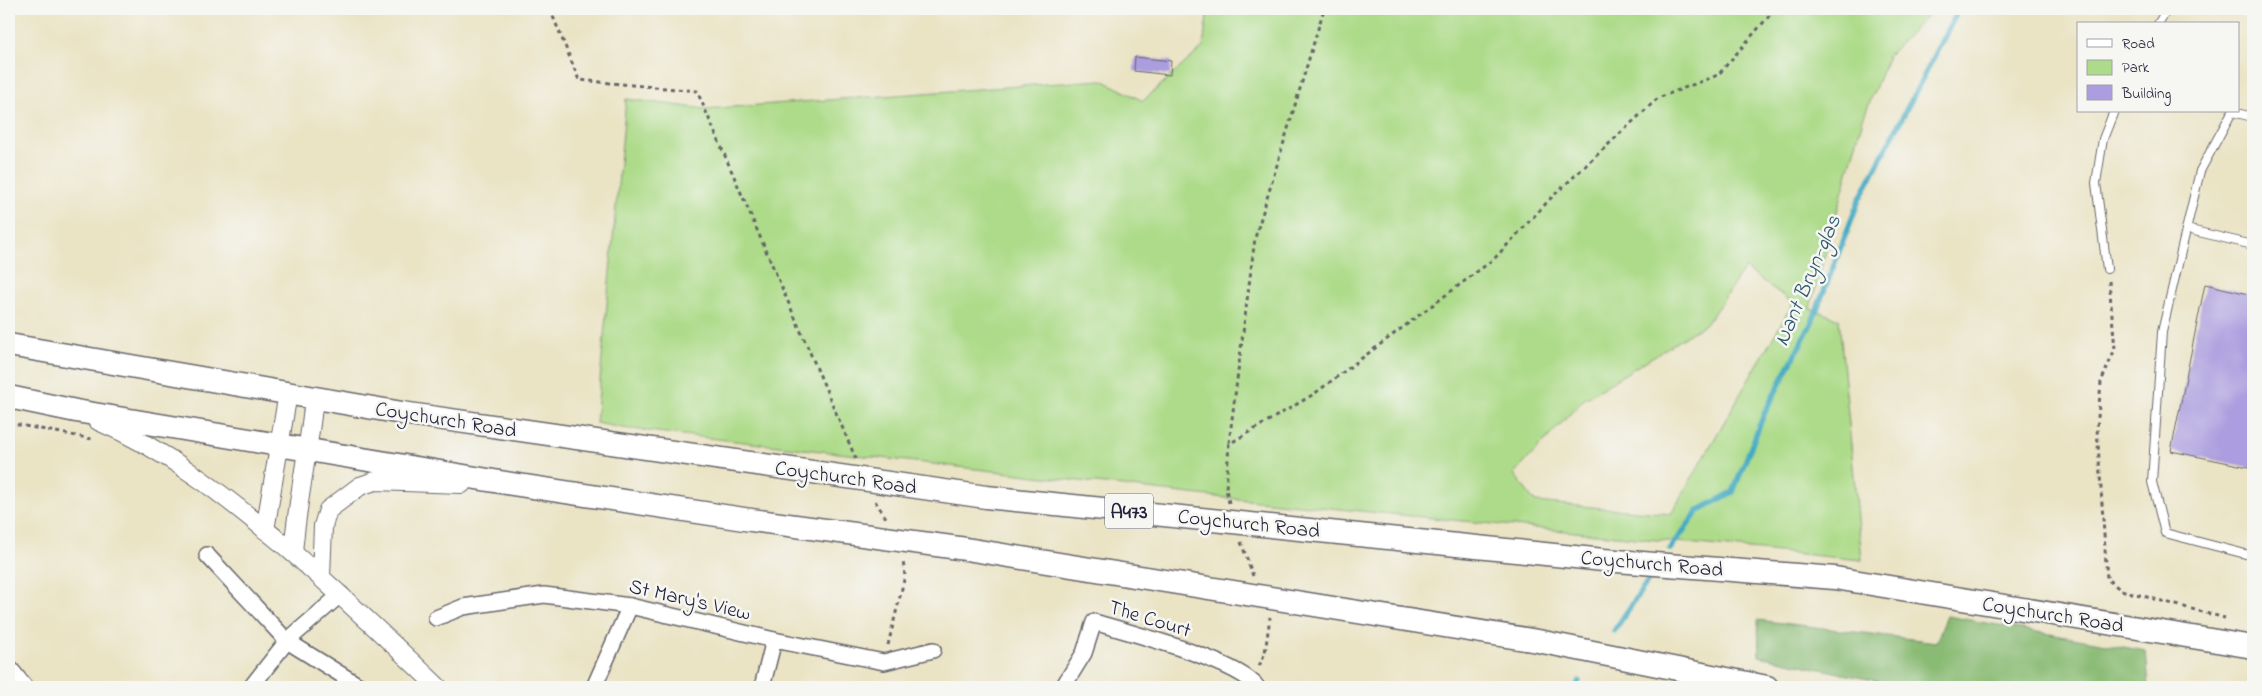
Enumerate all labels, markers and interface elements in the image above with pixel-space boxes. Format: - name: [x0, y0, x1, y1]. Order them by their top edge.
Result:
- legend: [2077, 22, 2240, 112]
- text: Road: [2122, 33, 2155, 55]
- text: Park: [2122, 57, 2150, 79]
- text: Building: [2121, 83, 2171, 106]
- water label: Nant Bryn-glas: [1767, 210, 1851, 351]
- street label: Coychurch Road: [373, 395, 519, 449]
- street label: Coychurch Road: [773, 454, 919, 506]
- road number: A473: [1105, 494, 1153, 528]
- street label: Coychurch Road: [1176, 503, 1322, 549]
- street label: Coychurch Road: [1579, 544, 1724, 588]
- street label: St Mary's View: [625, 572, 753, 631]
- street label: Coychurch Road: [1980, 590, 2126, 644]
- street label: The Court: [1105, 593, 1194, 647]

